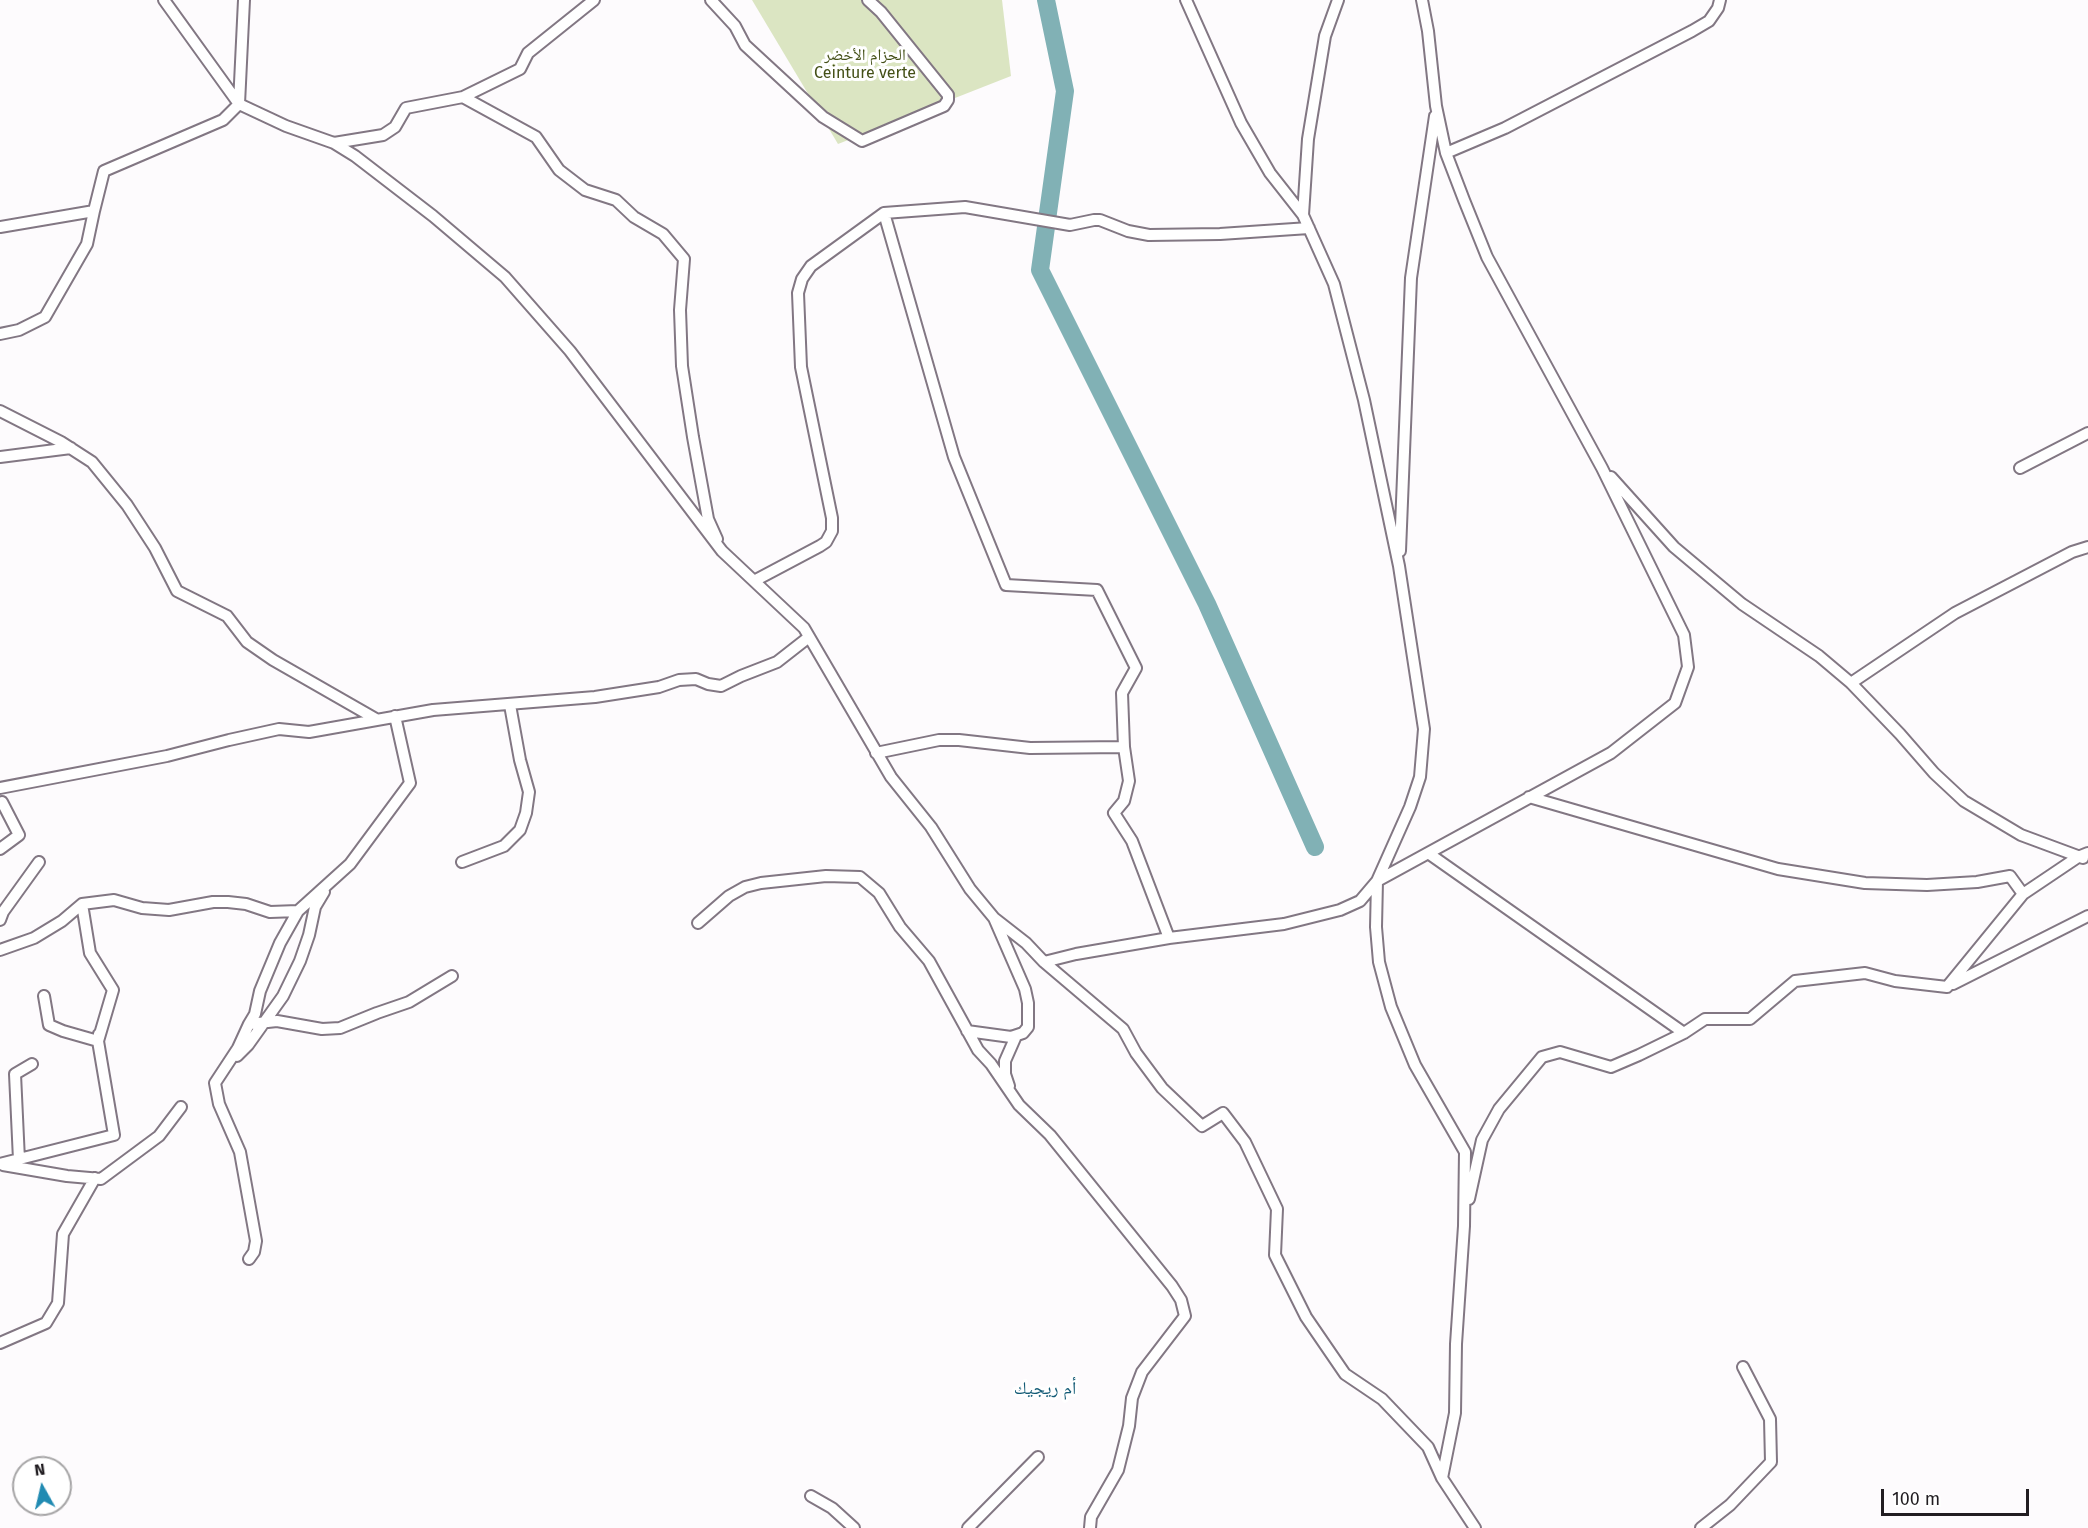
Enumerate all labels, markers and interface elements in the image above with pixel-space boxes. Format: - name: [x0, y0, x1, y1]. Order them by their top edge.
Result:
- park label: الحزام الأخضر Ceinture verte: [814, 46, 916, 84]
- district label: أم ريجيك: [1014, 1378, 1076, 1400]
- north arrow: [12, 1456, 72, 1516]
- text: N: [33, 1460, 46, 1480]
- scale bar: [1884, 1477, 2032, 1515]
- text: 100 m: [1892, 1488, 1940, 1510]

